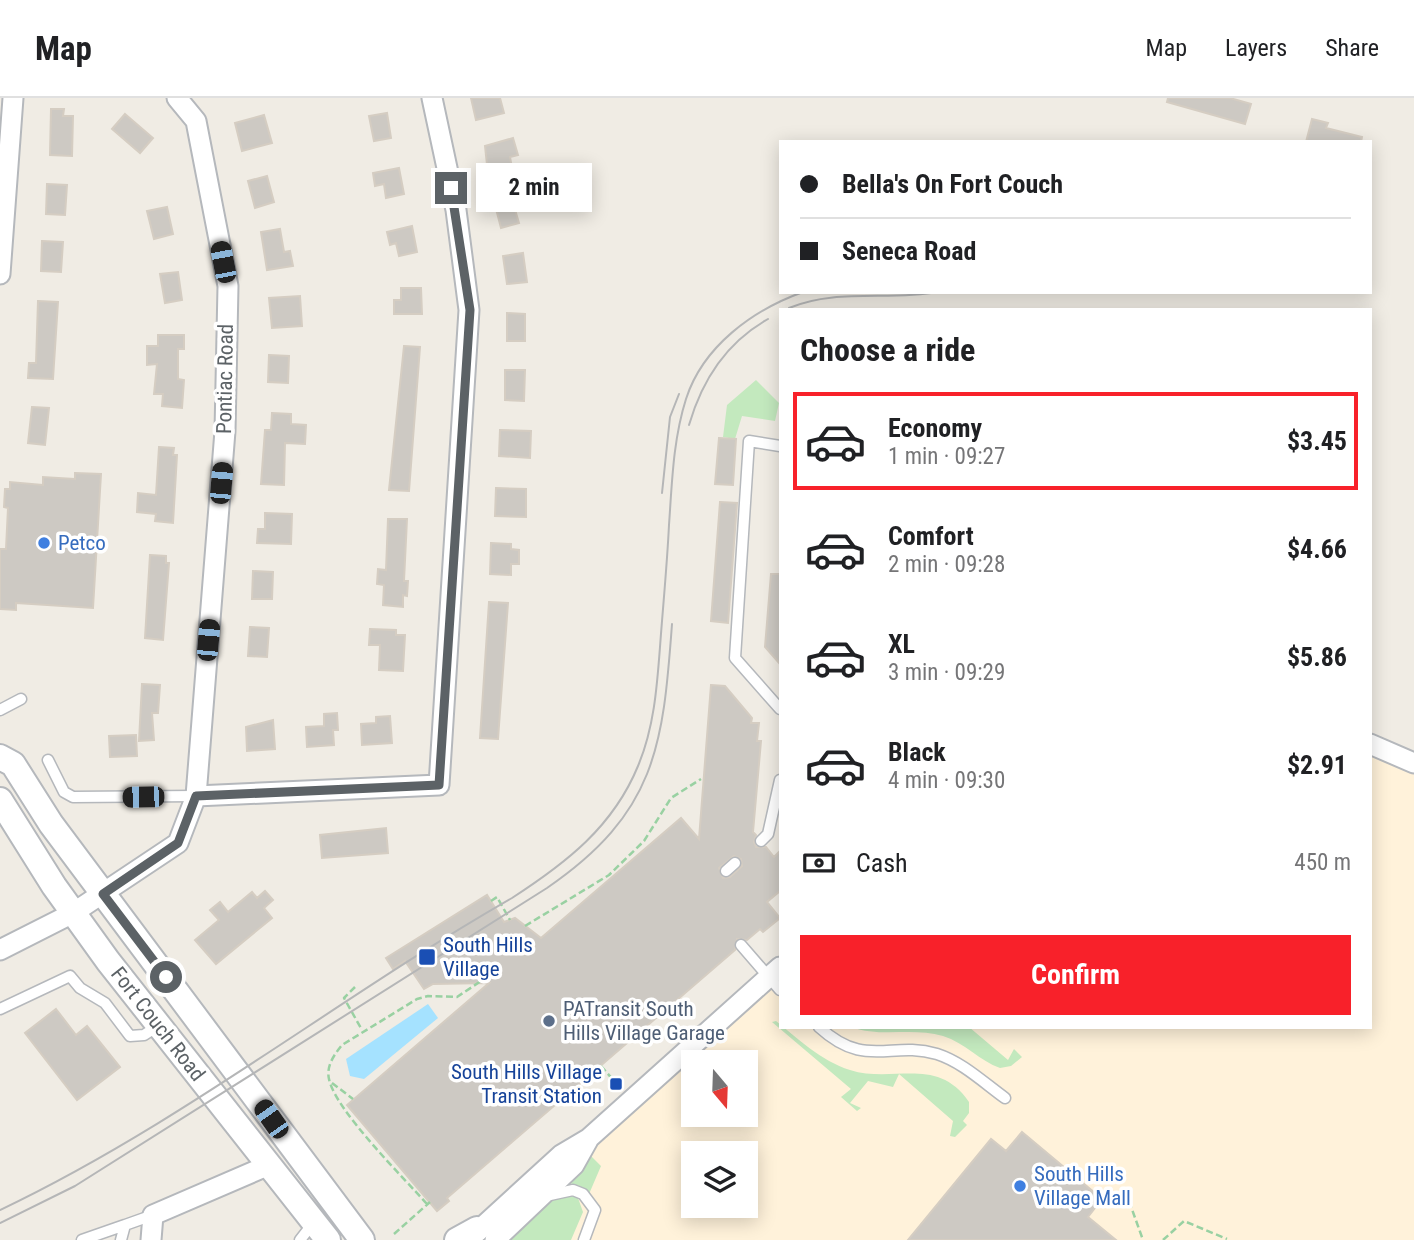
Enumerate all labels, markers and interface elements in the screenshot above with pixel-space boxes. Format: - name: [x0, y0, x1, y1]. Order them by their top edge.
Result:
- text: Map: [35, 29, 92, 68]
- text: Map: [1146, 34, 1187, 62]
- text: Layers: [1225, 34, 1287, 62]
- text: Share: [1325, 34, 1379, 62]
- callout: 2 min: [476, 164, 591, 212]
- text: Bella's On Fort Couch: [842, 169, 1063, 199]
- route end: [435, 172, 467, 204]
- text: 2 min: [508, 174, 560, 201]
- text: Seneca Road: [842, 236, 976, 266]
- car: [209, 239, 238, 285]
- street label: Pontiac Road: [212, 324, 238, 434]
- text: Choose a ride: [800, 331, 975, 369]
- icon: car: [804, 410, 867, 473]
- text: Economy: [888, 413, 982, 443]
- text: $3.45: [1287, 426, 1347, 456]
- text: 1 min · 09:27: [888, 443, 1005, 470]
- car: [209, 461, 234, 505]
- icon: car: [804, 518, 867, 581]
- text: Comfort: [888, 521, 974, 551]
- place label: Petco: [58, 531, 106, 555]
- text: $4.66: [1287, 534, 1347, 564]
- marker: Petco: [36, 535, 52, 551]
- text: 2 min · 09:28: [888, 551, 1005, 578]
- car: [196, 618, 221, 662]
- icon: car: [804, 626, 867, 689]
- text: XL: [888, 629, 915, 659]
- text: $5.86: [1287, 642, 1347, 672]
- text: 3 min · 09:29: [888, 659, 1005, 686]
- icon: car: [804, 734, 867, 797]
- text: Black: [888, 737, 946, 767]
- text: $2.91: [1287, 750, 1347, 780]
- text: 4 min · 09:30: [888, 767, 1005, 794]
- car: [122, 786, 165, 808]
- icon: cash: [800, 844, 838, 882]
- text: Cash: [856, 848, 908, 878]
- text: 450 m: [1294, 849, 1351, 876]
- place label: South Hills Village: [443, 933, 533, 981]
- button: Confirm: [800, 935, 1351, 1015]
- marker: South Hills Village: [417, 947, 437, 967]
- route start: [150, 961, 182, 993]
- street label: Fort Couch Road: [106, 962, 210, 1086]
- place label: PATransit South Hills Village Garage: [563, 997, 725, 1045]
- marker: PATransit South Hills Village Garage: [541, 1013, 557, 1029]
- north arrow: [681, 1050, 758, 1127]
- map controls: [681, 1050, 758, 1218]
- place label: South Hills Village Transit Station: [451, 1060, 602, 1108]
- marker: South Hills Village Transit Station: [608, 1076, 624, 1092]
- car: [251, 1096, 292, 1142]
- button: layers: [681, 1141, 758, 1218]
- place label: South Hills Village Mall: [1034, 1162, 1131, 1210]
- marker: South Hills Village Mall: [1012, 1178, 1028, 1194]

